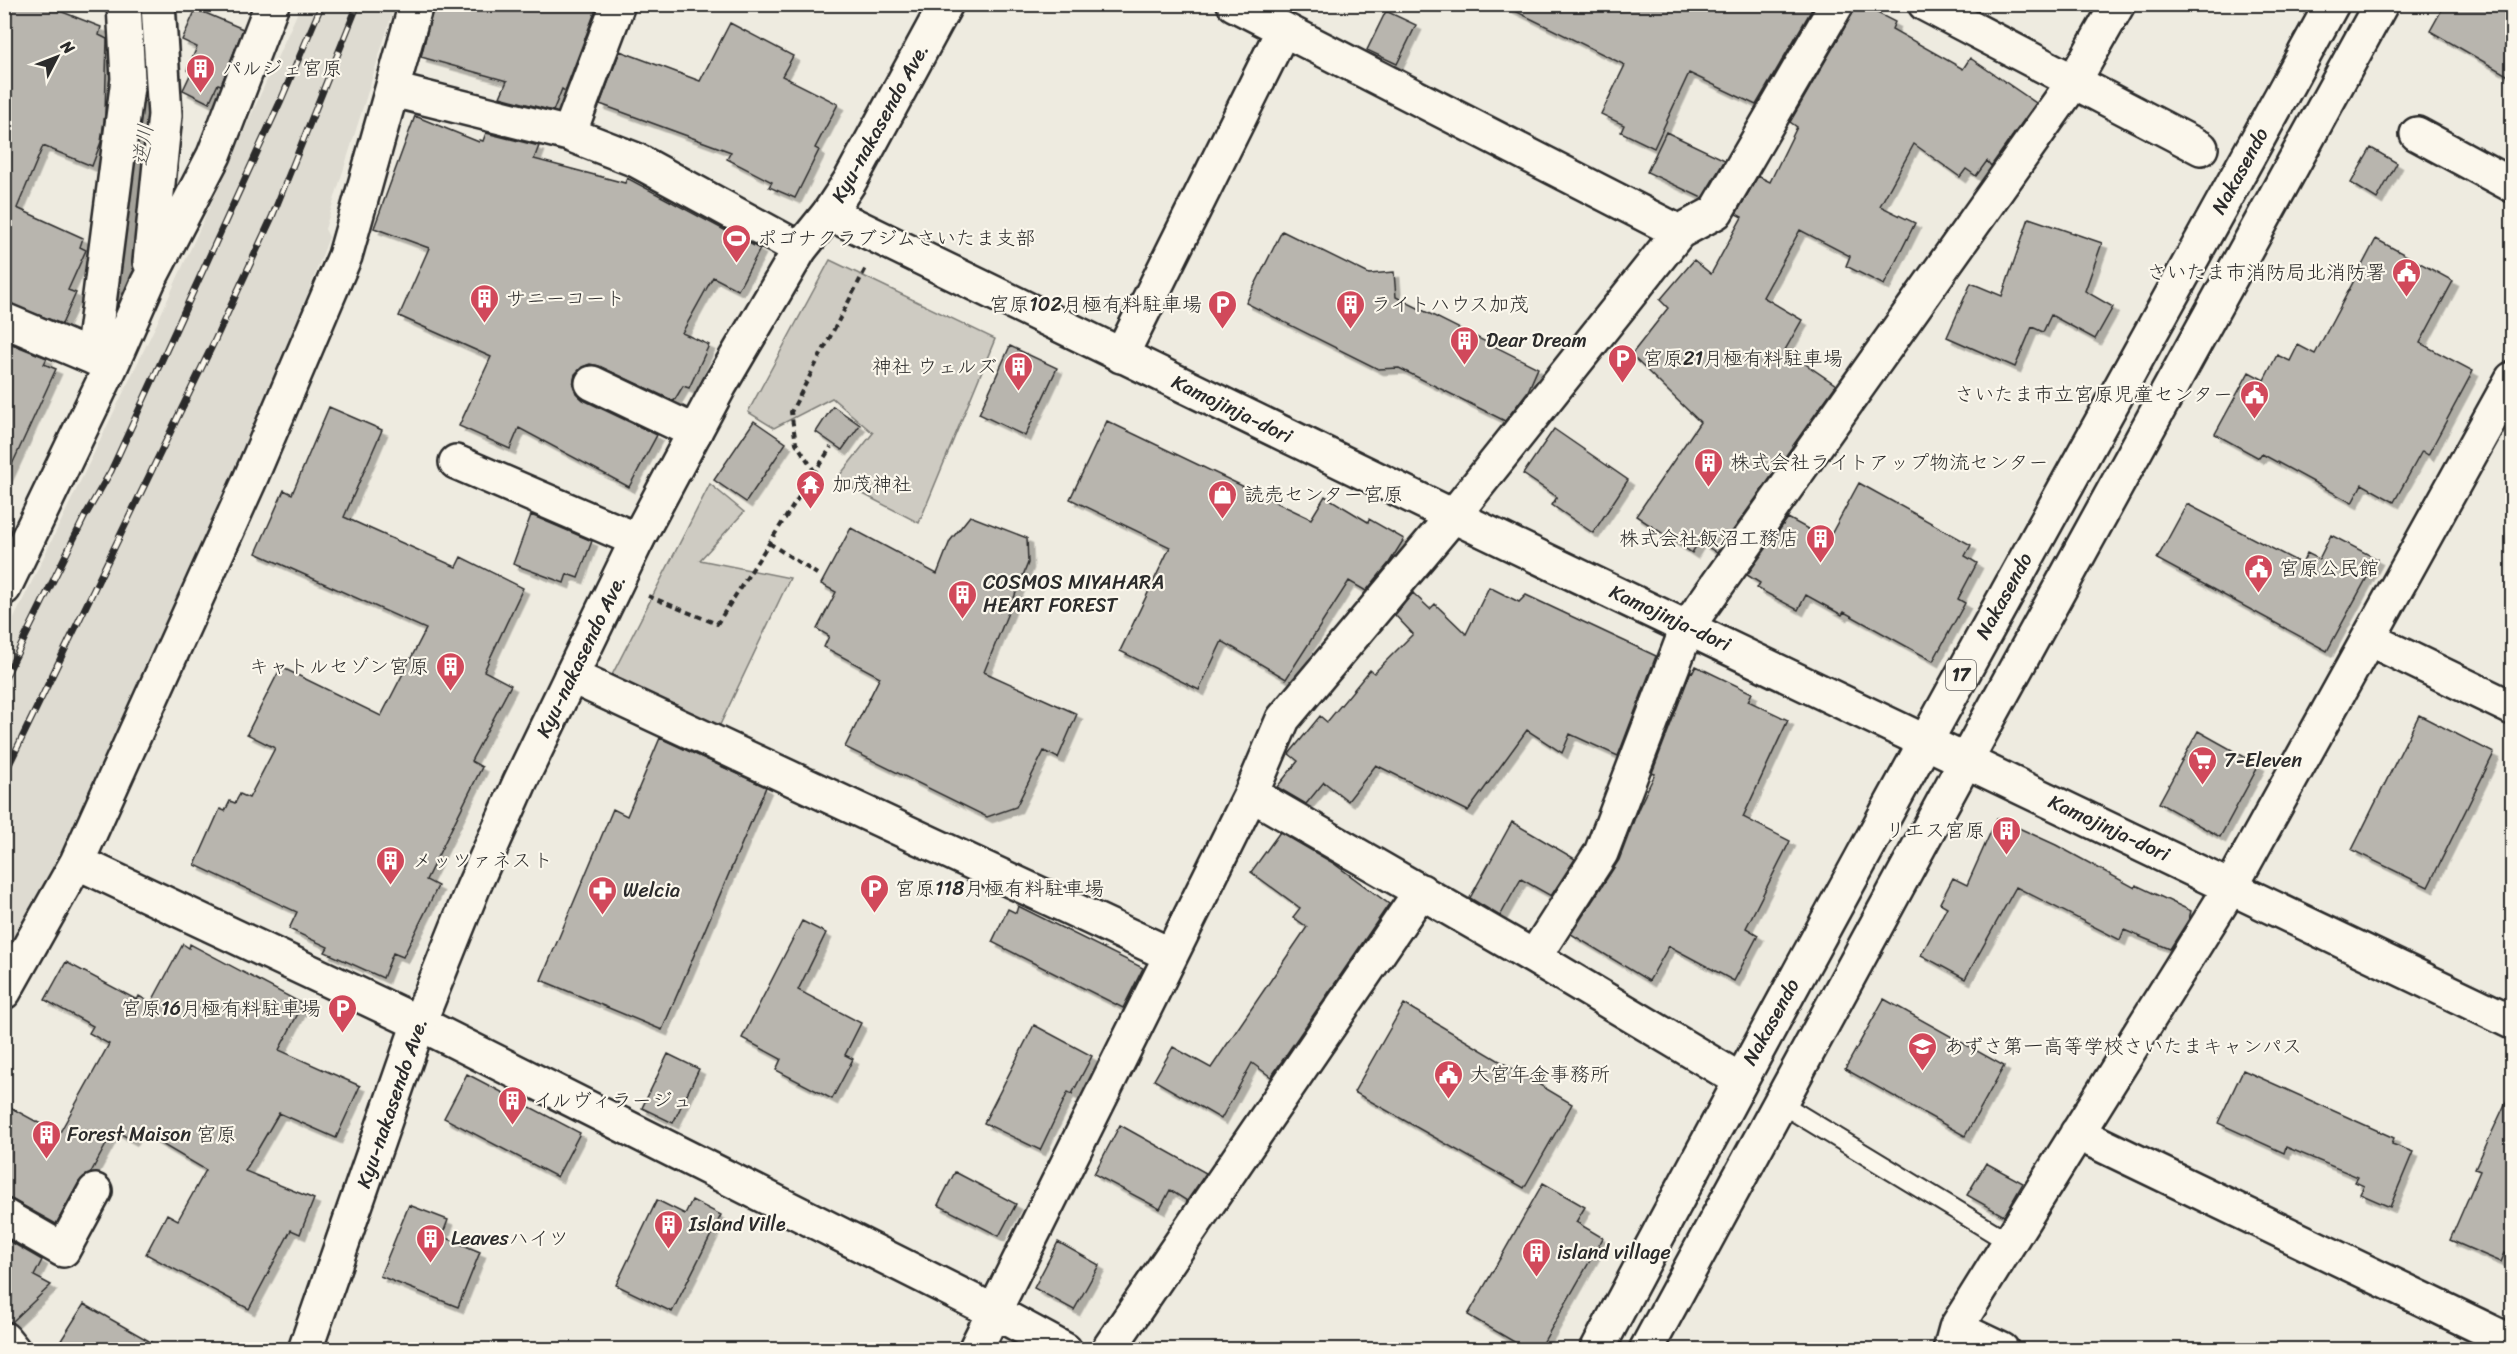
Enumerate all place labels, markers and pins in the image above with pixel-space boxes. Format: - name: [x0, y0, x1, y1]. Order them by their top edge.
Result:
- place label: パルジェ宮原: [222, 51, 342, 86]
- building icon: パルジェ宮原: [185, 52, 217, 94]
- place label: ポゴナクラブジムさいたま支部: [757, 221, 1035, 256]
- sports icon: ポゴナクラブジムさいたま支部: [720, 222, 752, 264]
- place label: さいたま市消防局北消防署: [2147, 255, 2386, 290]
- public building icon: さいたま市消防局北消防署: [2391, 256, 2423, 298]
- place label: サニーコート: [506, 281, 626, 316]
- building icon: サニーコート: [469, 282, 501, 324]
- place label: 宮原102月極有料駐車場: [989, 287, 1202, 322]
- place label: ライトハウス加茂: [1371, 287, 1529, 322]
- parking icon: 宮原102月極有料駐車場: [1207, 288, 1239, 330]
- building icon: ライトハウス加茂: [1334, 288, 1366, 330]
- place label: Dear Dream: [1486, 323, 1587, 358]
- building icon: Dear Dream: [1449, 324, 1481, 366]
- place label: 宮原21月極有料駐車場: [1643, 341, 1843, 376]
- parking icon: 宮原21月極有料駐車場: [1606, 342, 1638, 384]
- place label: 神社 ウェルズ: [872, 349, 997, 384]
- building icon: 神社 ウェルズ: [1002, 350, 1034, 392]
- place label: さいたま市立宮原児童センター: [1955, 377, 2233, 412]
- public building icon: さいたま市立宮原児童センター: [2238, 378, 2270, 420]
- place label: 株式会社ライトアップ物流センター: [1730, 445, 2048, 480]
- building icon: 株式会社ライトアップ物流センター: [1693, 446, 1725, 488]
- place label: 加茂神社: [832, 467, 912, 502]
- temple icon: 加茂神社: [795, 468, 827, 510]
- place label: 読売センター宮原: [1244, 477, 1403, 512]
- shop icon: 読売センター宮原: [1207, 478, 1239, 520]
- place label: 株式会社飯沼工務店: [1619, 521, 1799, 556]
- building icon: 株式会社飯沼工務店: [1804, 522, 1836, 564]
- place label: 宮原公民館: [2279, 551, 2379, 586]
- public building icon: 宮原公民館: [2242, 552, 2274, 594]
- place label: COSMOS MIYAHARA HEART FOREST: [983, 565, 1164, 623]
- building icon: COSMOS MIYAHARA HEART FOREST: [946, 578, 978, 620]
- place label: キャトルセゾン宮原: [249, 649, 429, 684]
- building icon: キャトルセゾン宮原: [434, 650, 466, 692]
- place label: 7-Eleven: [2224, 743, 2302, 778]
- supermarket icon: 7-Eleven: [2187, 744, 2219, 786]
- place label: リエス宮原: [1885, 813, 1985, 848]
- building icon: リエス宮原: [1990, 814, 2022, 856]
- place label: メッツァネスト: [412, 843, 553, 878]
- building icon: メッツァネスト: [375, 844, 407, 886]
- place label: 宮原118月極有料駐車場: [895, 871, 1104, 906]
- parking icon: 宮原118月極有料駐車場: [858, 872, 890, 914]
- place label: Welcia: [623, 873, 680, 908]
- pharmacy icon: Welcia: [586, 874, 618, 916]
- place label: 宮原16月極有料駐車場: [121, 991, 321, 1026]
- parking icon: 宮原16月極有料駐車場: [326, 992, 358, 1034]
- place label: あずさ第一高等学校さいたまキャンパス: [1944, 1029, 2302, 1064]
- school or university icon: あずさ第一高等学校さいたまキャンパス: [1907, 1030, 1939, 1072]
- place label: 大宮年金事務所: [1470, 1057, 1610, 1092]
- public building icon: 大宮年金事務所: [1433, 1058, 1465, 1100]
- place label: イルヴィラージュ: [533, 1083, 692, 1118]
- building icon: イルヴィラージュ: [496, 1084, 528, 1126]
- place label: Forest Maison 宮原: [67, 1117, 236, 1152]
- building icon: Forest Maison 宮原: [30, 1118, 62, 1160]
- place label: Island Ville: [688, 1207, 786, 1242]
- building icon: Island Ville: [652, 1208, 684, 1250]
- place label: Leavesハイツ: [451, 1221, 569, 1256]
- building icon: Leavesハイツ: [414, 1222, 446, 1264]
- place label: island village: [1557, 1235, 1671, 1270]
- building icon: island village: [1520, 1236, 1552, 1278]

